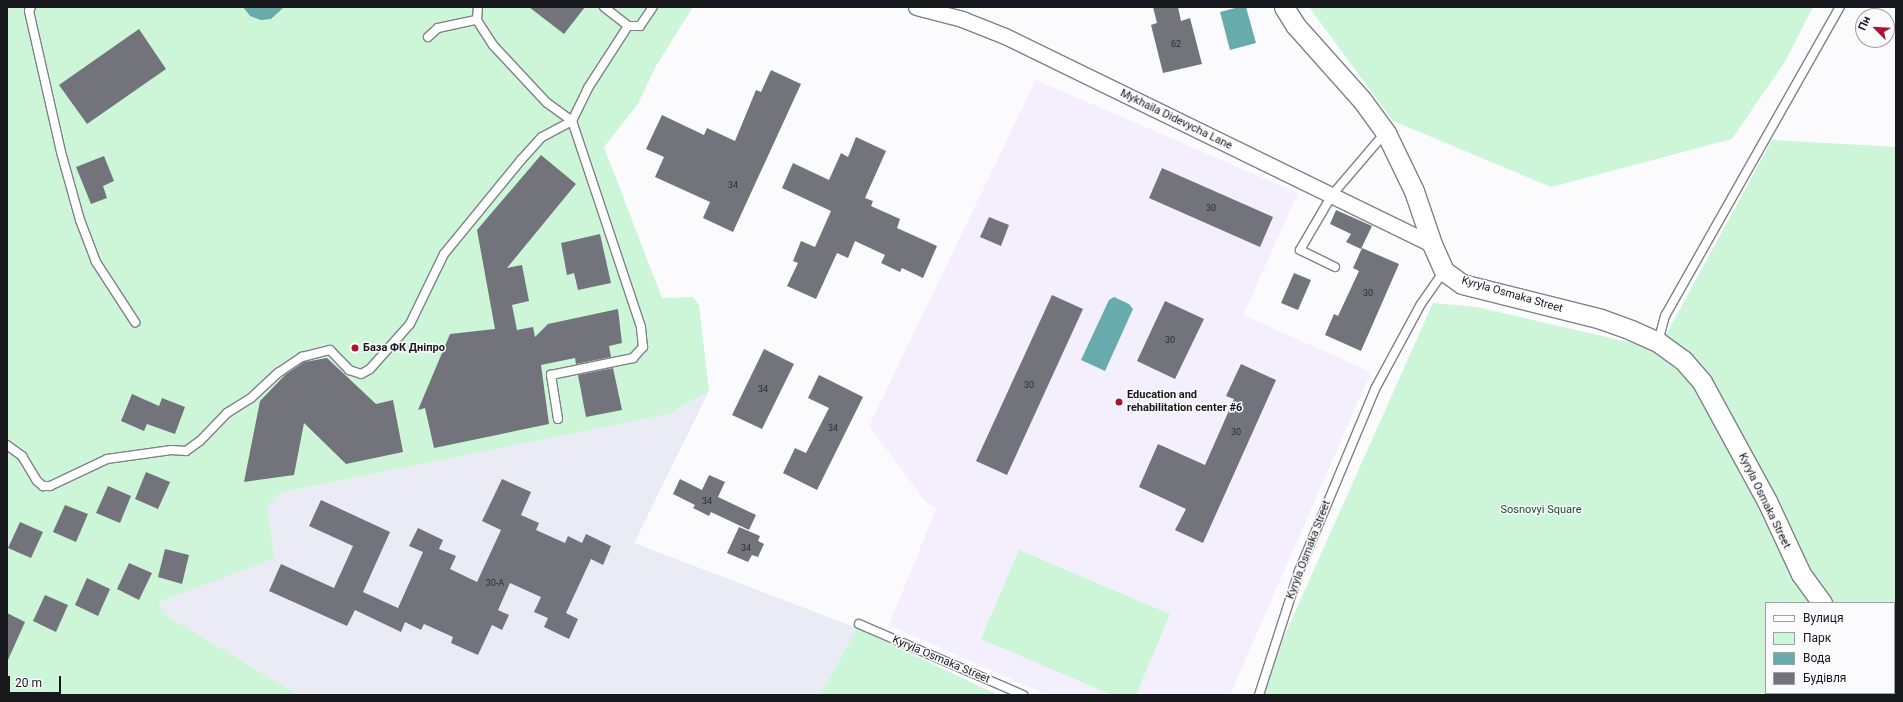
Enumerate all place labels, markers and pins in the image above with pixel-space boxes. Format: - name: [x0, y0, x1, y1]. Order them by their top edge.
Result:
- place label: База ФК Дніпро: [363, 341, 445, 355]
- marker: База ФК Дніпро: [350, 343, 360, 353]
- place label: Education and rehabilitation center #6: [1127, 389, 1242, 415]
- marker: Education and rehabilitation center #6: [1114, 397, 1124, 407]

